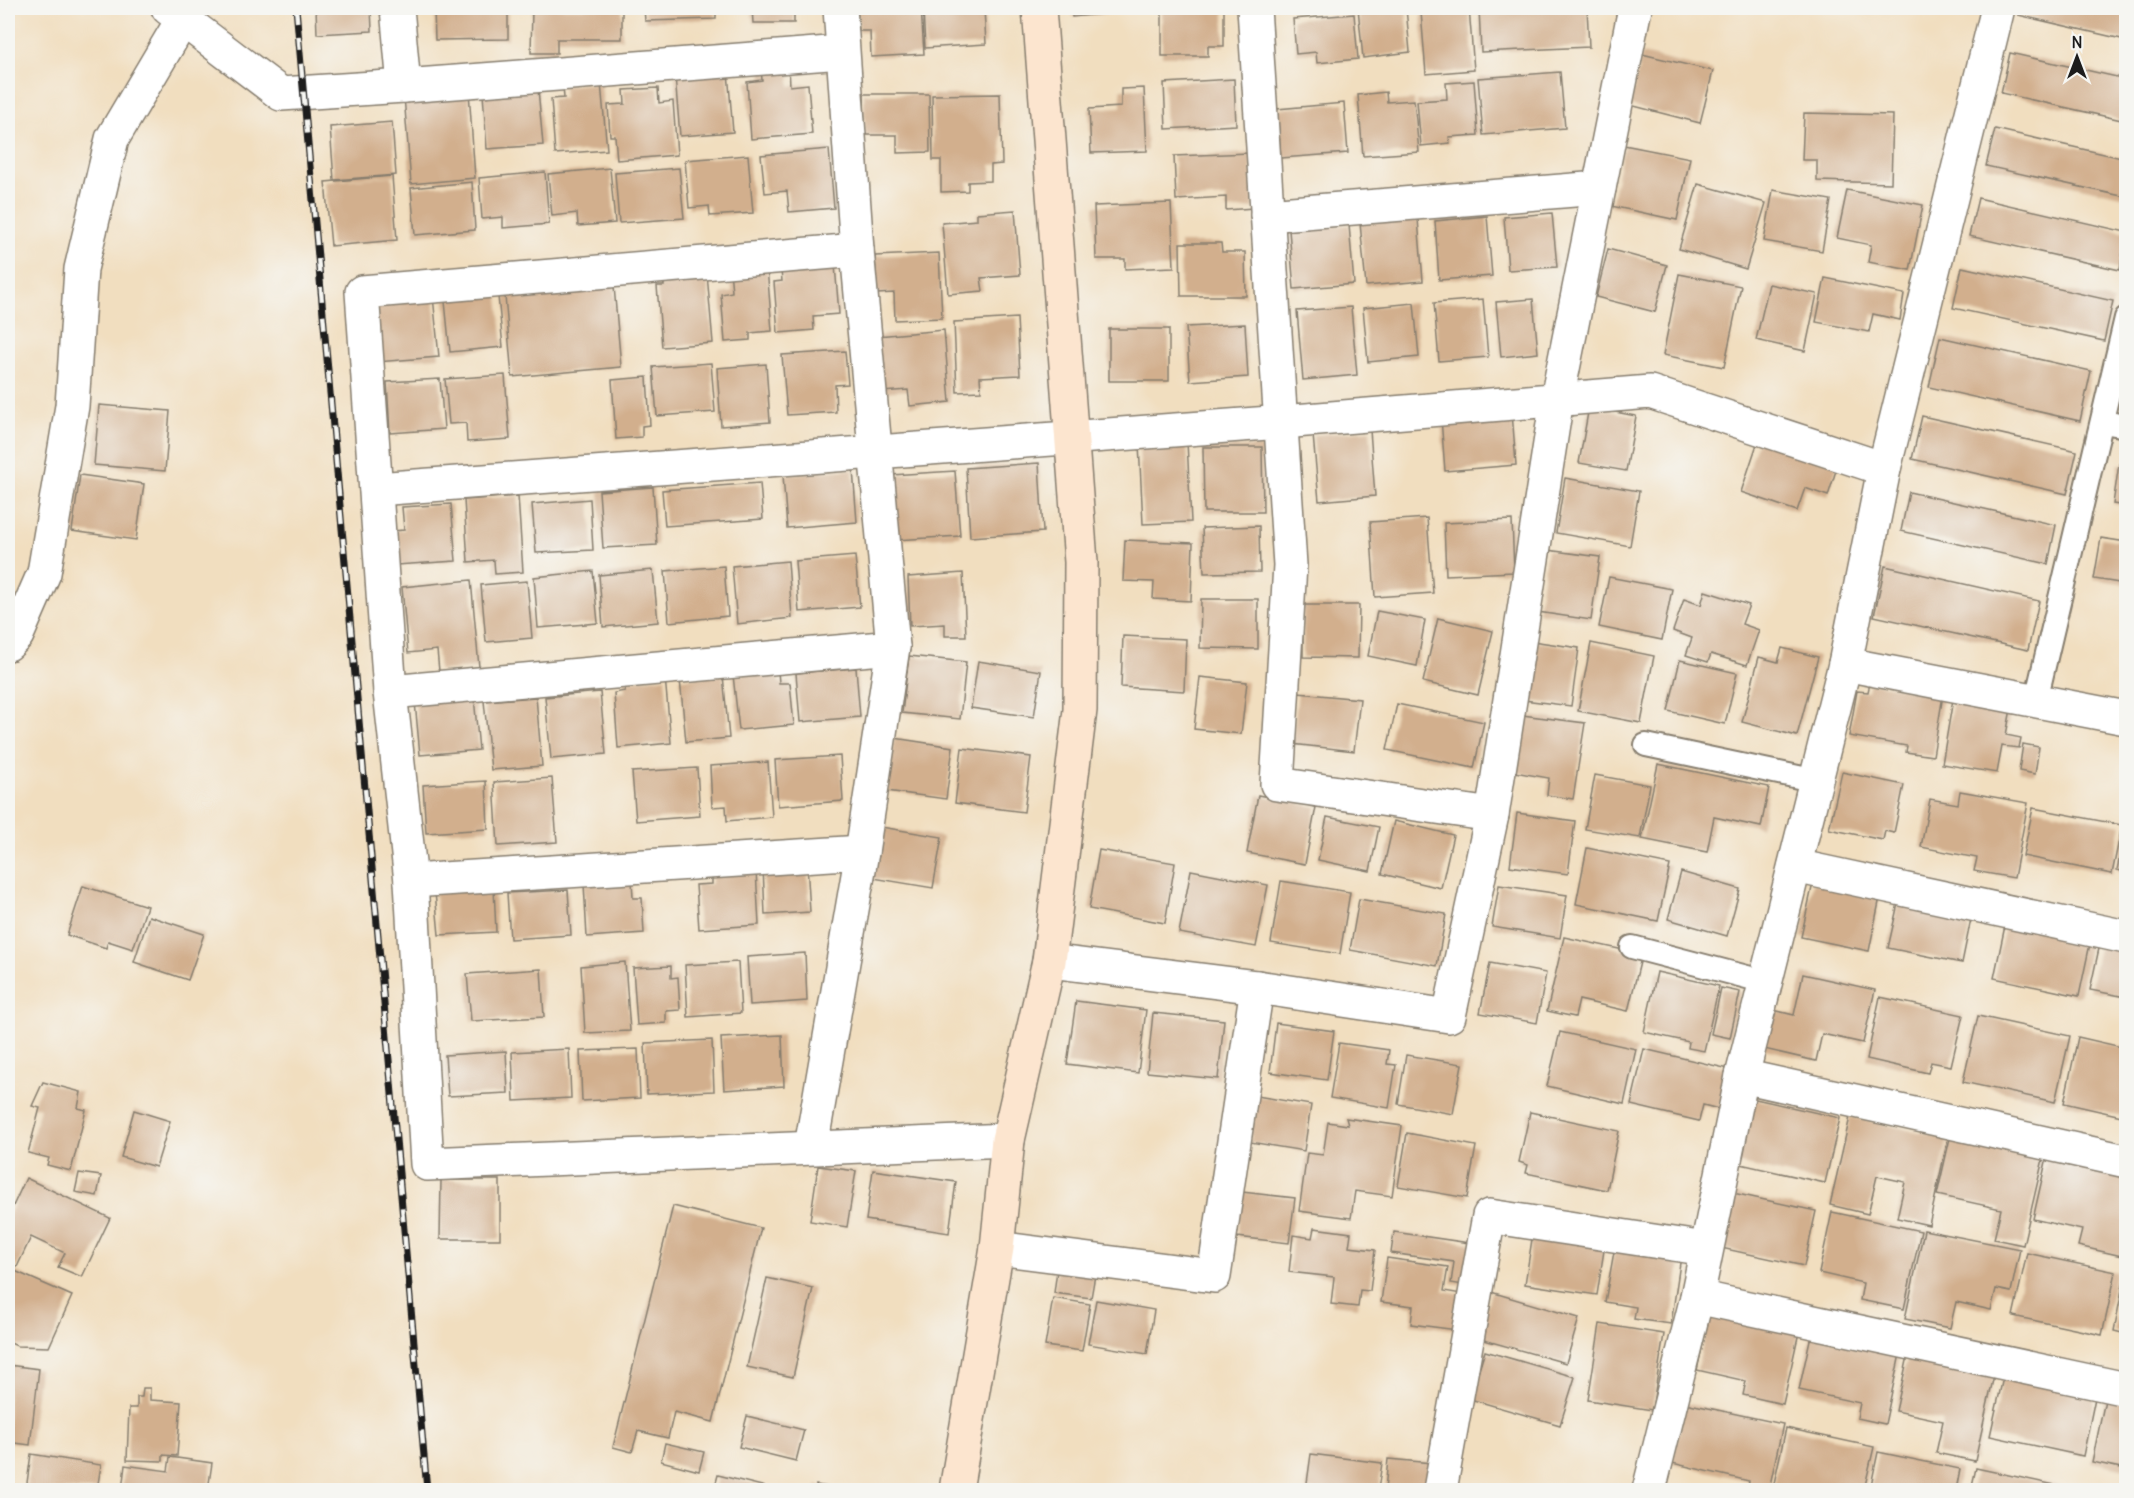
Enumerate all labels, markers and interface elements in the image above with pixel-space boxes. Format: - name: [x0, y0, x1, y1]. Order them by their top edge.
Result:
- north arrow: [2047, 27, 2107, 87]
- text: N: [2071, 32, 2083, 52]

